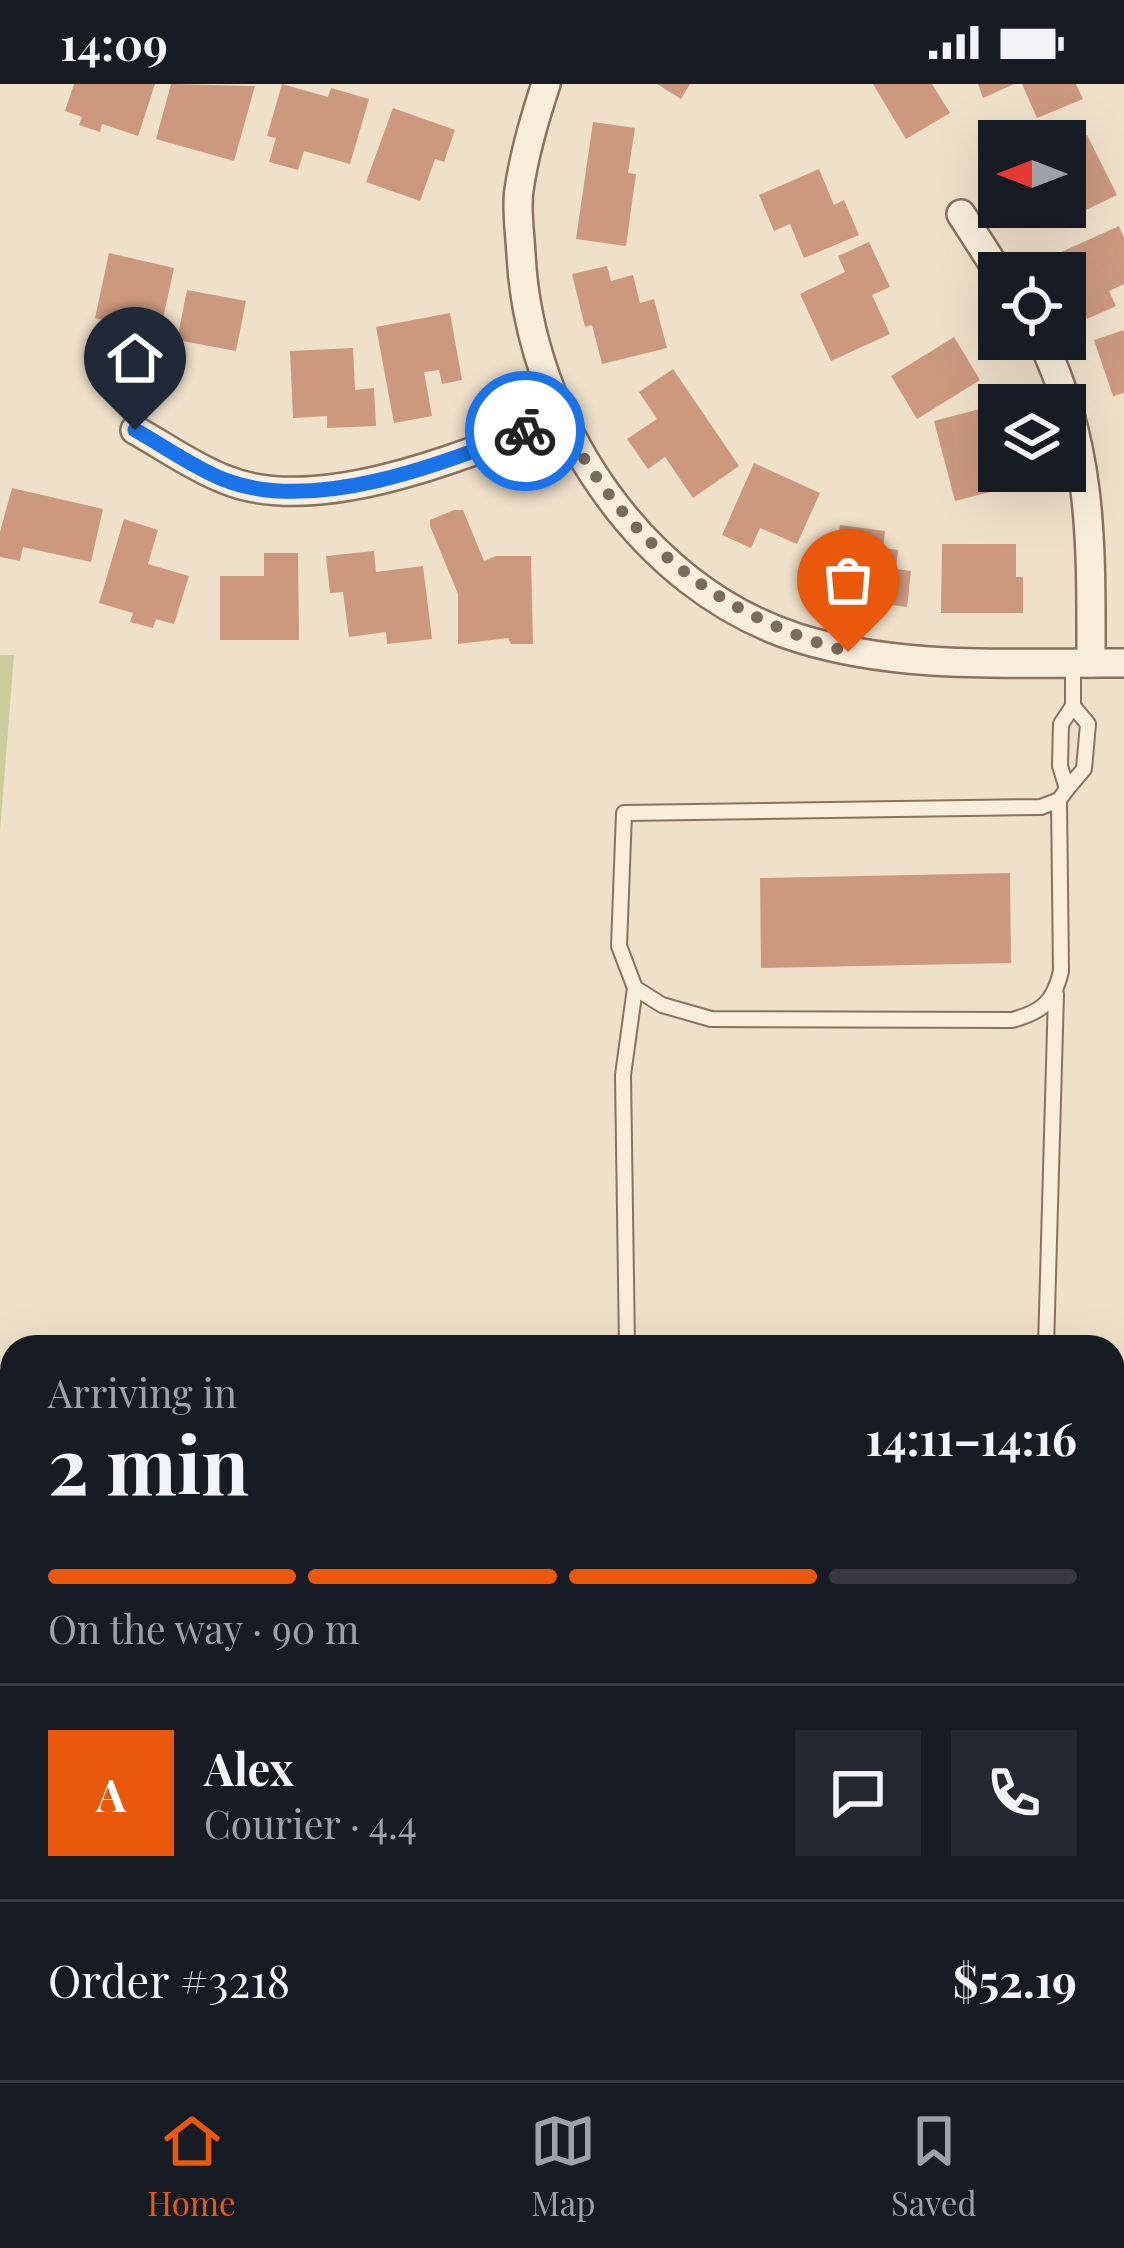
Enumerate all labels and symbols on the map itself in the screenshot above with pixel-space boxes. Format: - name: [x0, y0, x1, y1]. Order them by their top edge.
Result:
- north arrow: [978, 120, 1086, 228]
- pin: [84, 307, 186, 430]
- courier: [465, 371, 585, 491]
- pin: [797, 529, 899, 652]

